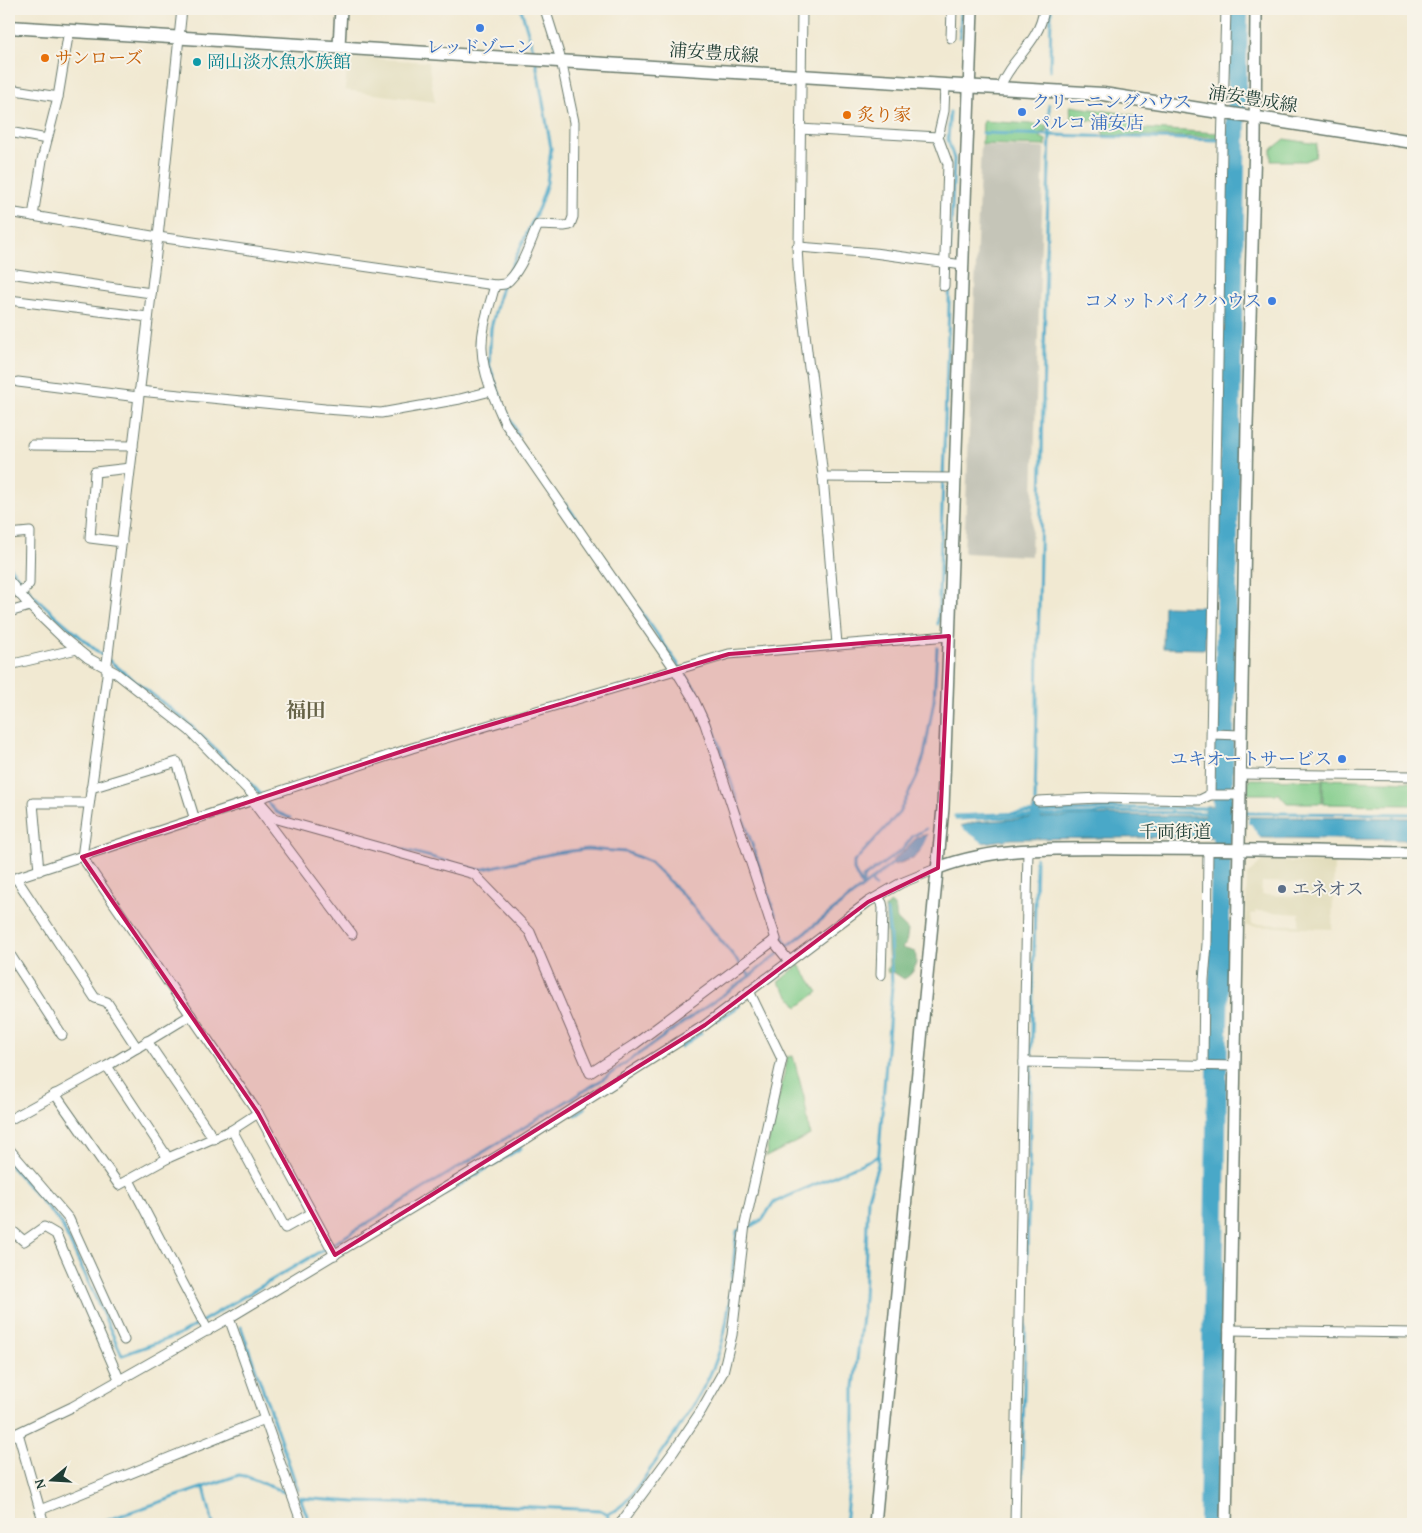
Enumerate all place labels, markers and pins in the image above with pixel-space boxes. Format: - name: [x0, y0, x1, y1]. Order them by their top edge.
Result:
- marker: レッドゾーン: [474, 22, 486, 34]
- place label: レッドゾーン: [426, 33, 534, 60]
- place label: サンローズ: [55, 44, 143, 71]
- place label: 岡山淡水魚水族館: [207, 48, 351, 75]
- marker: サンローズ: [39, 52, 51, 64]
- marker: 岡山淡水魚水族館: [191, 56, 203, 68]
- place label: クリーニングハウス パルコ 浦安店: [1032, 88, 1192, 136]
- place label: 炙り家: [857, 101, 911, 128]
- marker: クリーニングハウス パルコ 浦安店: [1016, 106, 1028, 118]
- marker: 炙り家: [841, 109, 853, 121]
- place label: コメットバイクハウス: [1084, 287, 1262, 314]
- marker: コメットバイクハウス: [1266, 295, 1278, 307]
- place label: ユキオートサービス: [1170, 745, 1332, 772]
- marker: ユキオートサービス: [1336, 753, 1348, 765]
- place label: エネオス: [1292, 875, 1364, 902]
- marker: エネオス: [1276, 883, 1288, 895]

